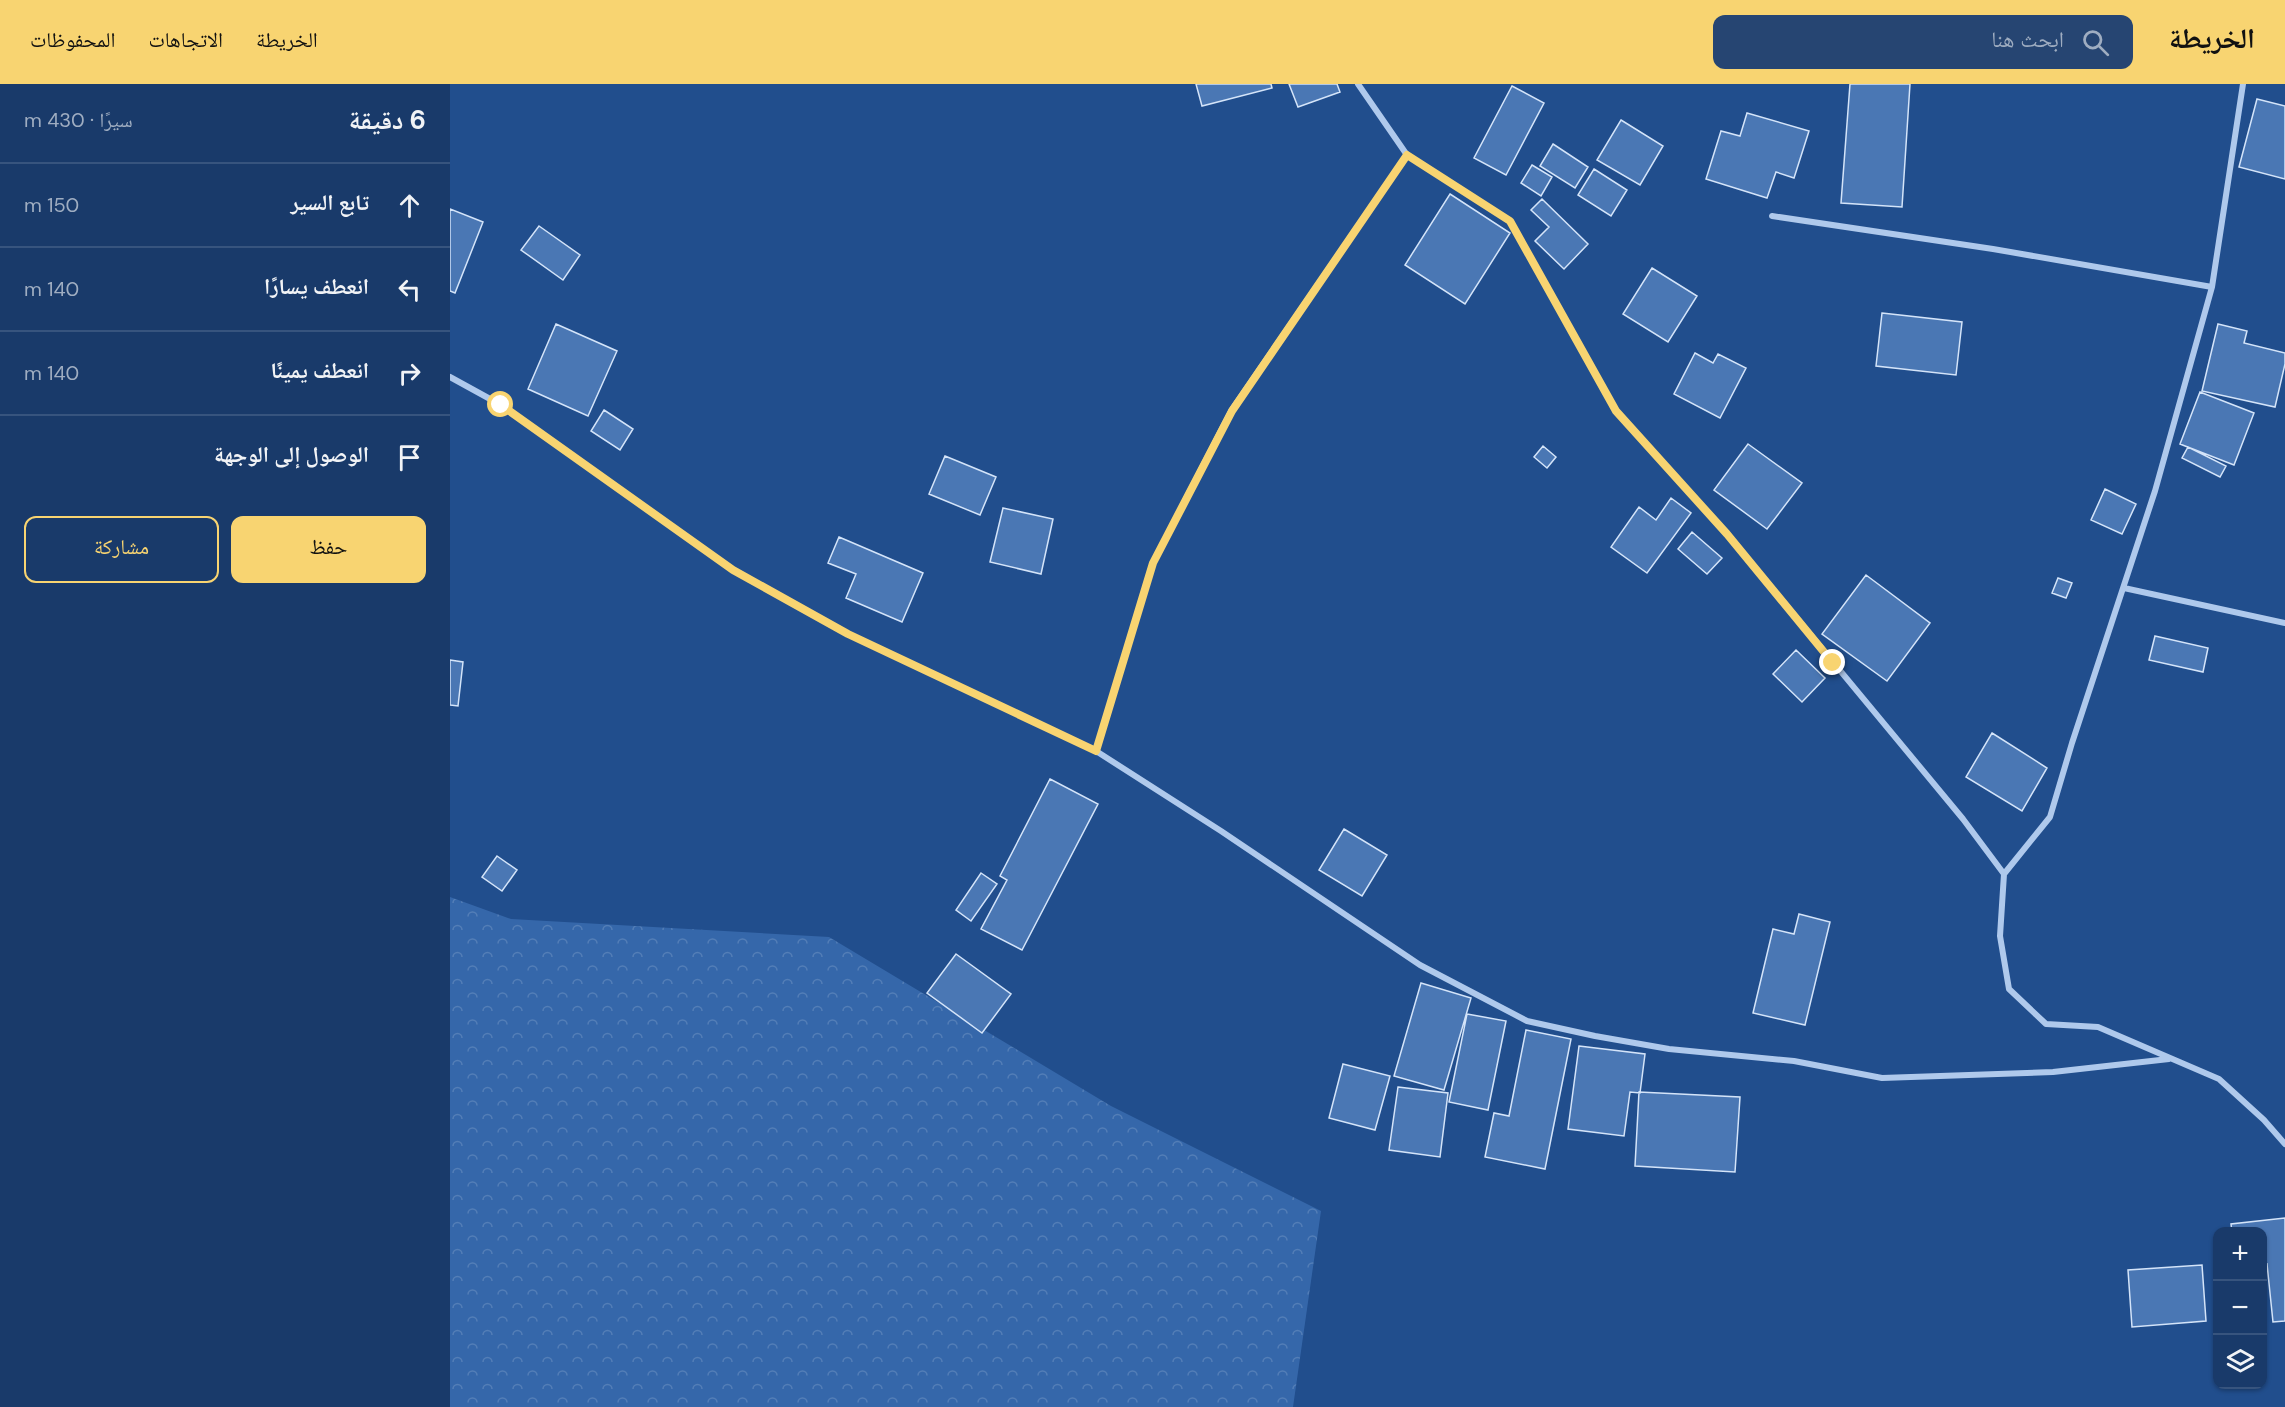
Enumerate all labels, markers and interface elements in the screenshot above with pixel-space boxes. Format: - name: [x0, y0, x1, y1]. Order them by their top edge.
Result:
- search box: [1713, 15, 2133, 69]
- text: الخريطة: [2169, 20, 2255, 57]
- text: ابحث هنا: [1991, 25, 2064, 54]
- text: المحفوظات: [30, 26, 115, 54]
- text: الاتجاهات: [148, 26, 223, 54]
- text: الخريطة: [256, 26, 318, 54]
- icon: search: [2079, 26, 2112, 59]
- text: 6 دقيقة: [349, 103, 426, 137]
- text: سيرًا · 430 m: [24, 107, 133, 133]
- text: تابع السير: [290, 188, 369, 217]
- icon: ahead: [393, 189, 426, 222]
- text: 150 m: [24, 192, 79, 218]
- text: انعطف يسارًا: [264, 272, 369, 301]
- icon: left: [393, 273, 426, 306]
- text: 140 m: [24, 276, 79, 302]
- text: انعطف يمينًا: [271, 356, 369, 385]
- icon: right: [393, 357, 426, 390]
- text: 140 m: [24, 360, 79, 386]
- route start: [487, 391, 513, 417]
- text: الوصول إلى الوجهة: [214, 440, 369, 469]
- icon: arrive: [393, 441, 426, 474]
- button: مشاركة: [24, 516, 219, 583]
- button: حفظ: [231, 516, 426, 583]
- route end: [1819, 649, 1845, 675]
- map controls: [2213, 1227, 2267, 1389]
- button: +: [2213, 1227, 2267, 1281]
- button: −: [2213, 1281, 2267, 1335]
- button: layers: [2213, 1335, 2267, 1389]

